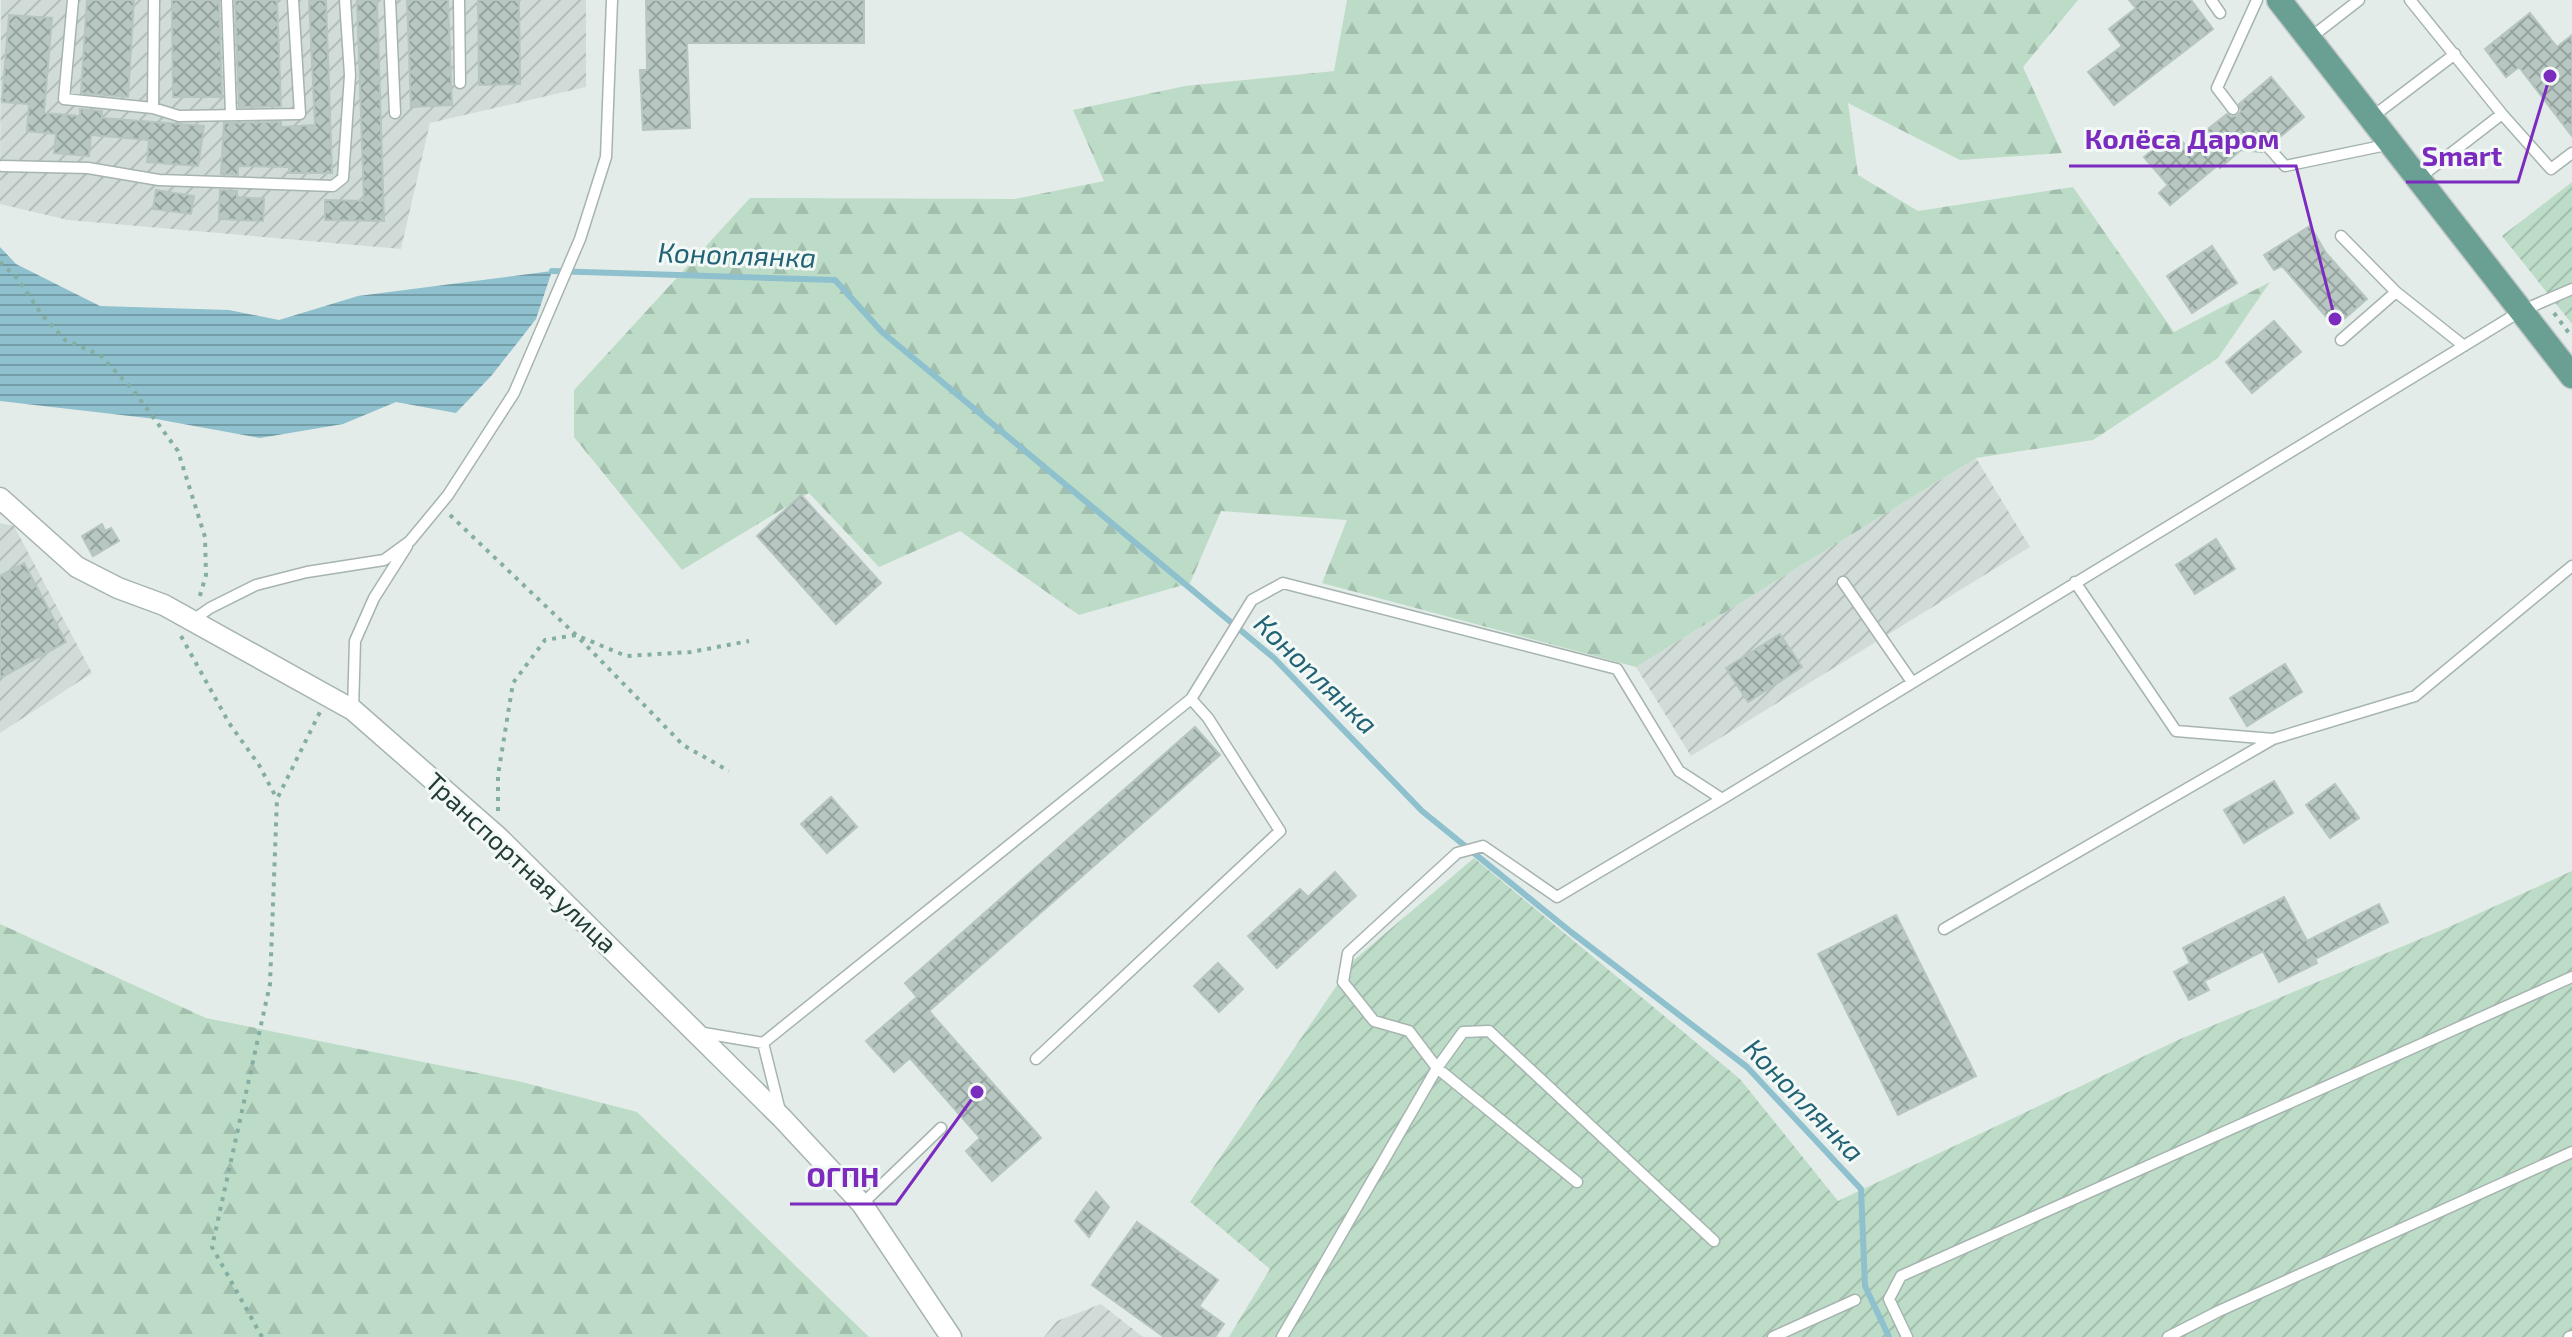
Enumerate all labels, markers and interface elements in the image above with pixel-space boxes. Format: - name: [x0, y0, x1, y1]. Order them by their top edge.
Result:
- callout: Колёса Даром: [2069, 114, 2296, 166]
- text: Колёса Даром: [2085, 121, 2280, 155]
- callout: Smart: [2406, 130, 2518, 182]
- text: Smart: [2422, 138, 2502, 172]
- water label: Коноплянка: [657, 234, 817, 274]
- water label: Коноплянка: [1248, 606, 1386, 741]
- street label: Транспортная улица: [419, 765, 624, 959]
- water label: Коноплянка: [1737, 1030, 1872, 1168]
- callout: ОГПН: [790, 1152, 896, 1204]
- text: ОГПН: [806, 1159, 880, 1193]

